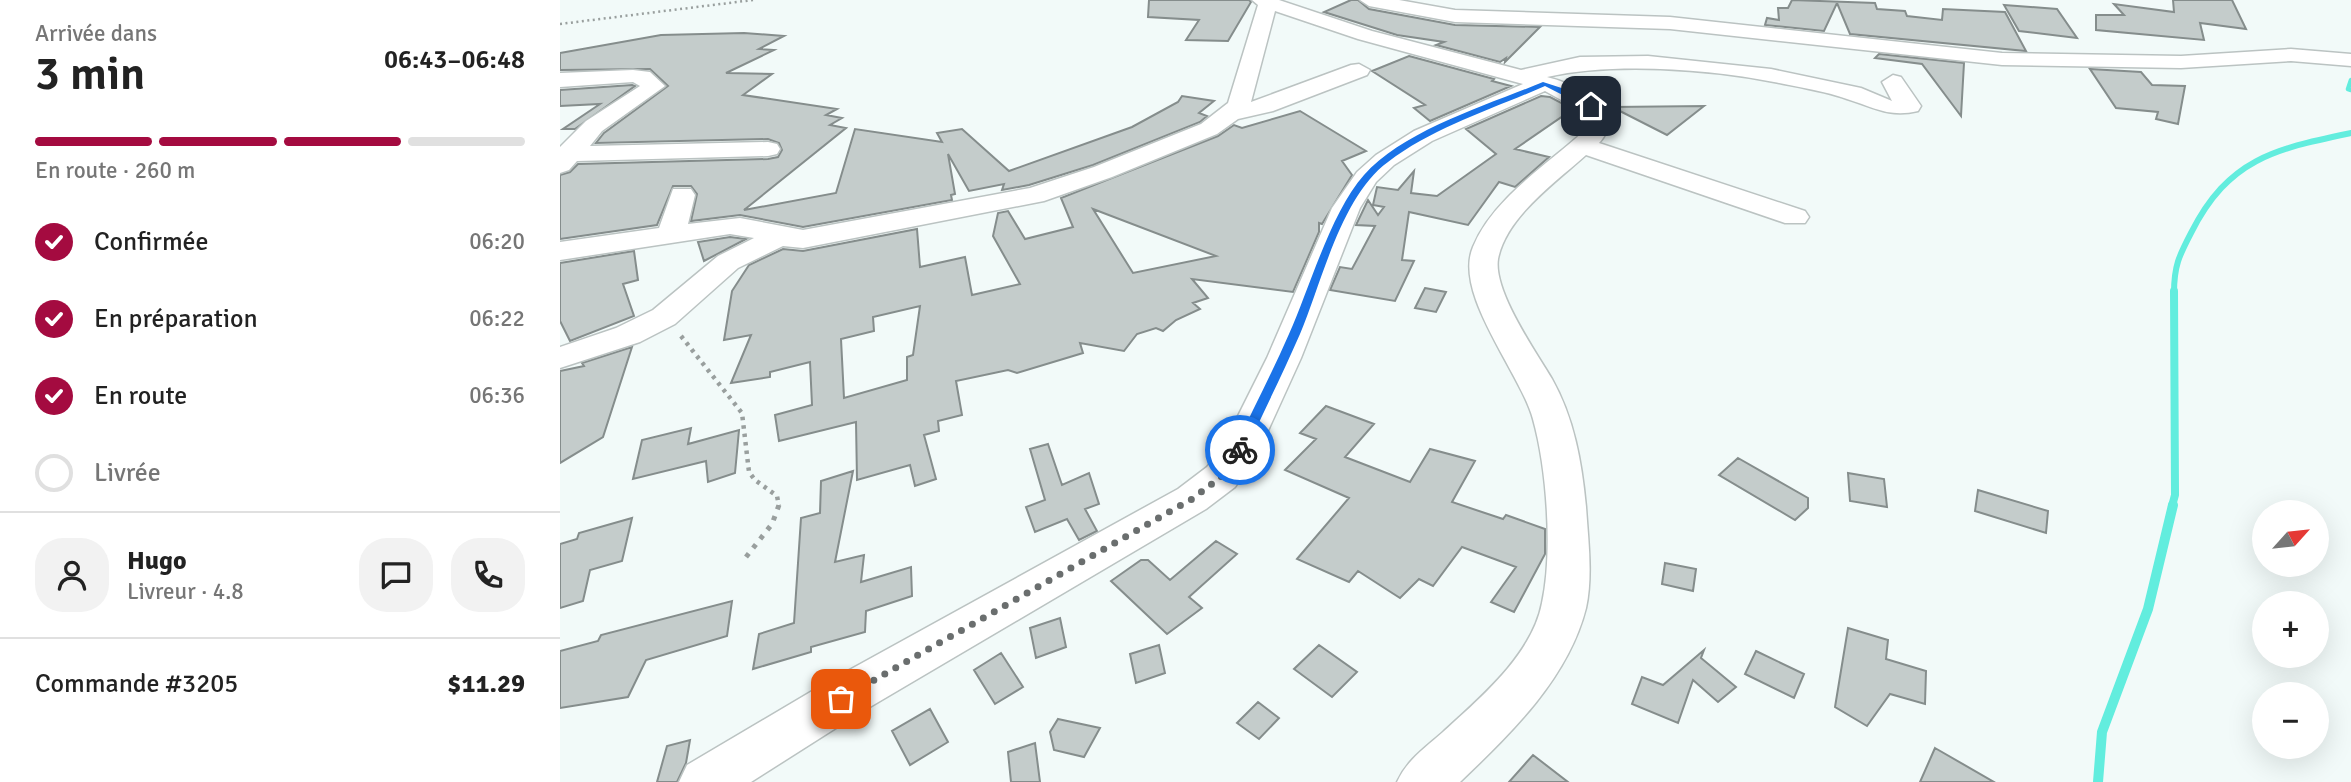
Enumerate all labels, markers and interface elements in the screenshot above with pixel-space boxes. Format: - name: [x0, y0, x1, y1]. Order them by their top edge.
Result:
- text: Arrivée dans: [35, 19, 157, 48]
- text: 06:43–06:48: [384, 44, 525, 76]
- text: 3 min: [35, 46, 145, 102]
- pin: [1561, 76, 1621, 136]
- icon: home: [1572, 87, 1610, 125]
- text: En route · 260 m: [35, 156, 195, 185]
- icon: check: [35, 223, 73, 261]
- text: Confirmée: [94, 226, 209, 258]
- text: 06:20: [469, 227, 525, 256]
- icon: check: [35, 300, 73, 338]
- text: En préparation: [94, 303, 258, 335]
- text: 06:22: [469, 304, 525, 333]
- icon: check: [35, 377, 73, 415]
- text: En route: [94, 380, 187, 412]
- text: 06:36: [469, 381, 525, 410]
- courier: [1205, 415, 1275, 485]
- icon: bike: [1221, 431, 1259, 469]
- text: Livrée: [94, 457, 161, 489]
- north arrow: [2252, 500, 2329, 578]
- map controls: [2252, 500, 2329, 759]
- button: person: [35, 538, 109, 612]
- button: chat: [359, 538, 433, 612]
- button: phone: [451, 538, 525, 612]
- text: Hugo: [127, 545, 187, 577]
- text: Livreur · 4.8: [127, 577, 244, 606]
- button: +: [2252, 591, 2329, 668]
- text: Commande #3205: [35, 668, 238, 700]
- text: $11.29: [447, 668, 525, 700]
- pin: [811, 669, 871, 729]
- icon: bag: [822, 680, 860, 718]
- button: −: [2252, 682, 2329, 759]

